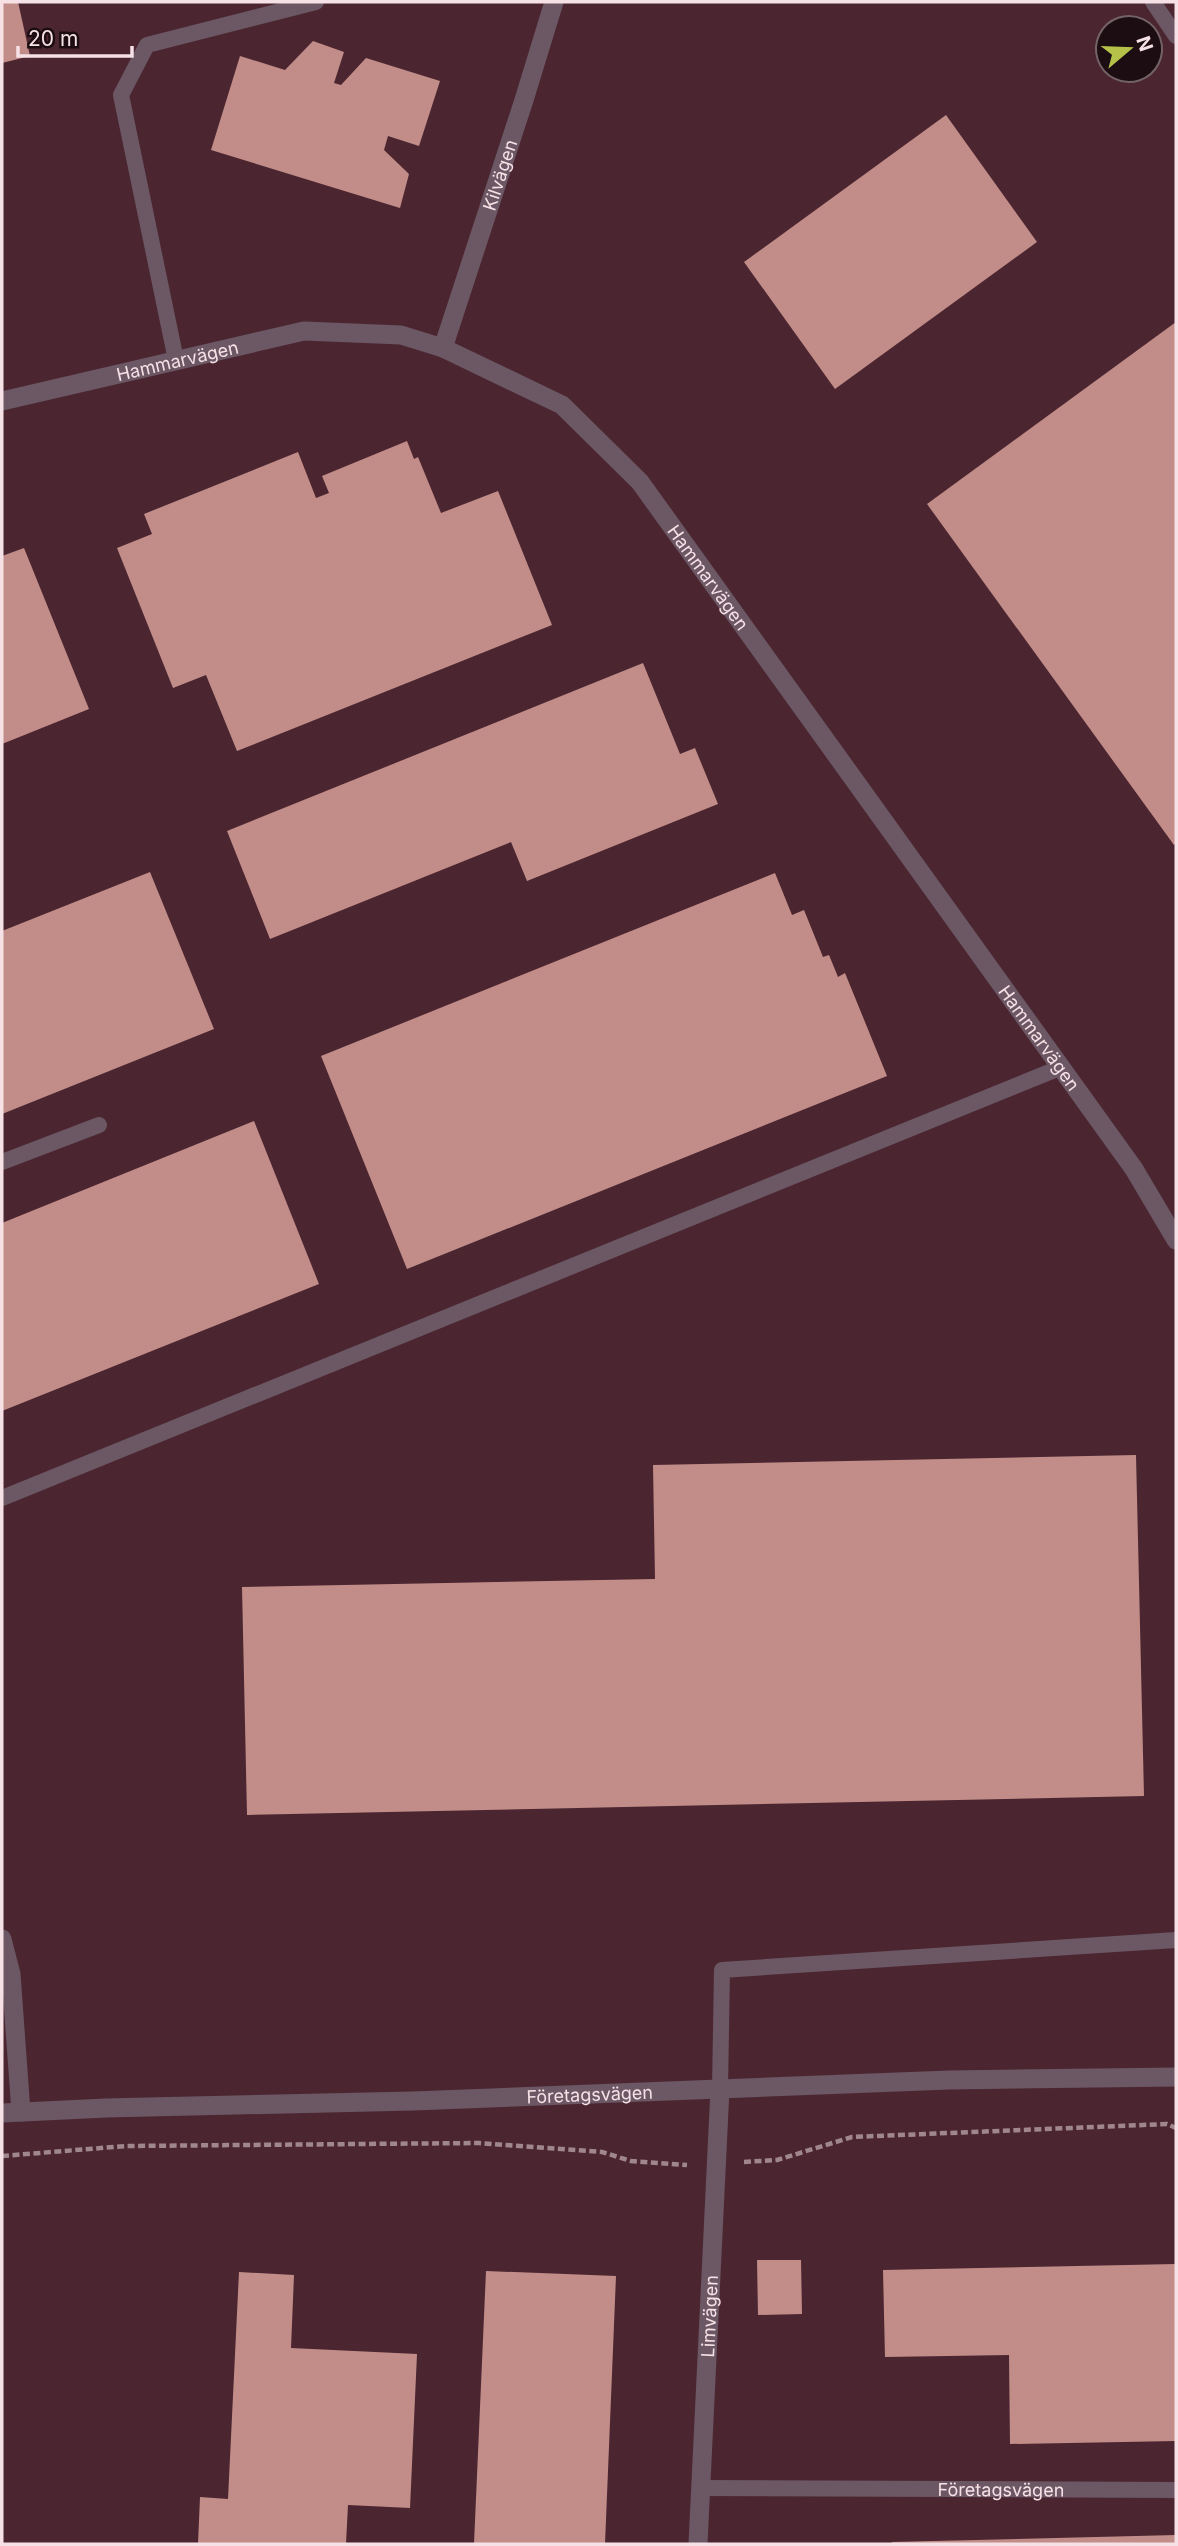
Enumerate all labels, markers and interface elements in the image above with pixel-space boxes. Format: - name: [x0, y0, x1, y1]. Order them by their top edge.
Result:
- scale bar: [18, 14, 131, 58]
- north arrow: [1094, 14, 1164, 84]
- text: 20 m: [28, 26, 78, 51]
- text: N: [1131, 33, 1158, 54]
- street label: Kilvägen: [478, 137, 521, 213]
- street label: Hammarvägen: [114, 336, 240, 385]
- street label: Hammarvägen: [664, 521, 753, 634]
- street label: Hammarvägen: [995, 981, 1084, 1094]
- street label: Företagsvägen: [526, 2081, 653, 2107]
- street label: Limvägen: [697, 2275, 721, 2358]
- street label: Företagsvägen: [938, 2478, 1064, 2500]

